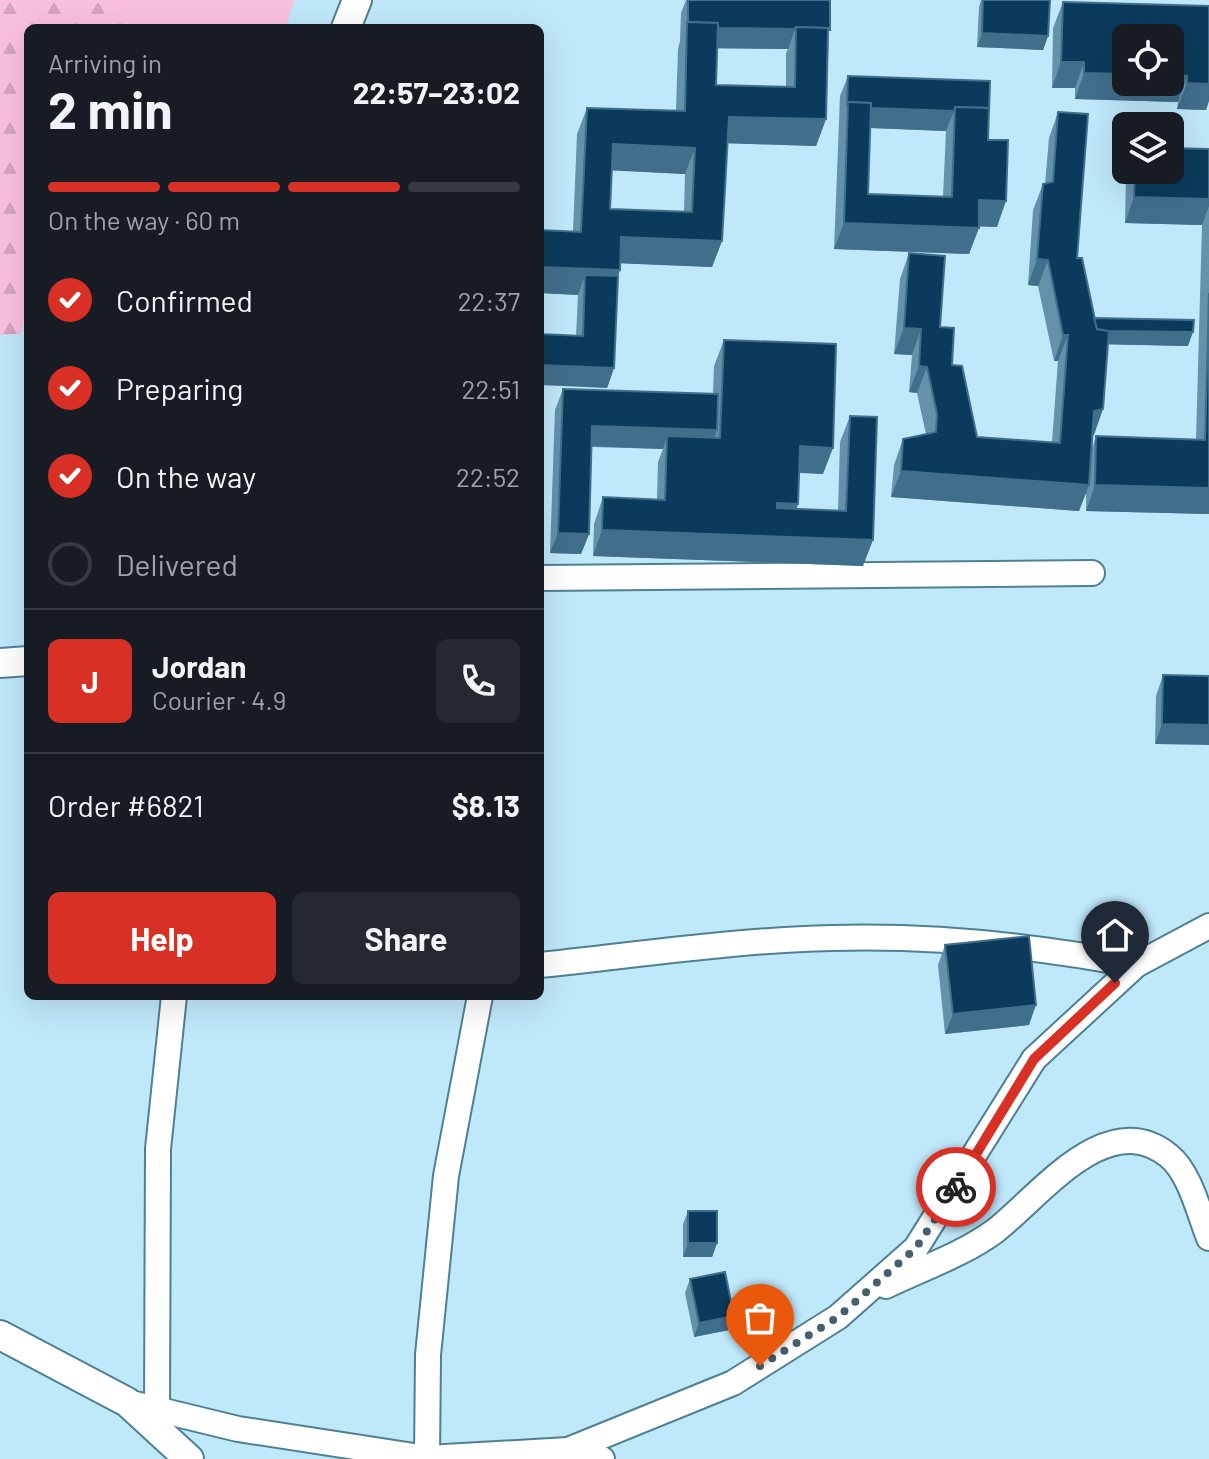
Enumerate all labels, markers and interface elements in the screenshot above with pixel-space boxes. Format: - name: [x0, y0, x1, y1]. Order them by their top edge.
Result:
- map controls: [1112, 24, 1184, 184]
- button: locate: [1112, 24, 1184, 96]
- text: Arriving in: [48, 47, 162, 78]
- text: 22:57–23:02: [353, 74, 520, 110]
- text: 2 min: [48, 77, 173, 139]
- button: layers: [1112, 112, 1184, 184]
- text: On the way · 60 m: [48, 204, 240, 235]
- icon: check: [48, 278, 92, 322]
- text: Confirmed: [116, 282, 253, 318]
- text: 22:37: [458, 285, 520, 316]
- icon: check: [48, 366, 92, 410]
- text: Preparing: [116, 370, 243, 406]
- text: 22:51: [462, 373, 520, 404]
- icon: check: [48, 454, 92, 498]
- text: On the way: [116, 458, 256, 494]
- text: 22:52: [456, 461, 520, 492]
- text: Delivered: [116, 546, 238, 582]
- button: phone: [436, 639, 520, 723]
- text: Jordan: [152, 648, 247, 684]
- text: J: [81, 663, 99, 699]
- text: Courier · 4.9: [152, 684, 286, 715]
- text: Order #6821: [48, 787, 204, 823]
- text: $8.13: [452, 787, 520, 823]
- button: Help: [48, 892, 276, 984]
- button: Share: [292, 892, 520, 984]
- pin: [1081, 901, 1149, 983]
- icon: home: [1093, 913, 1137, 957]
- courier: [916, 1147, 996, 1227]
- icon: bike: [934, 1165, 978, 1209]
- pin: [726, 1284, 794, 1366]
- icon: bag: [738, 1296, 782, 1340]

